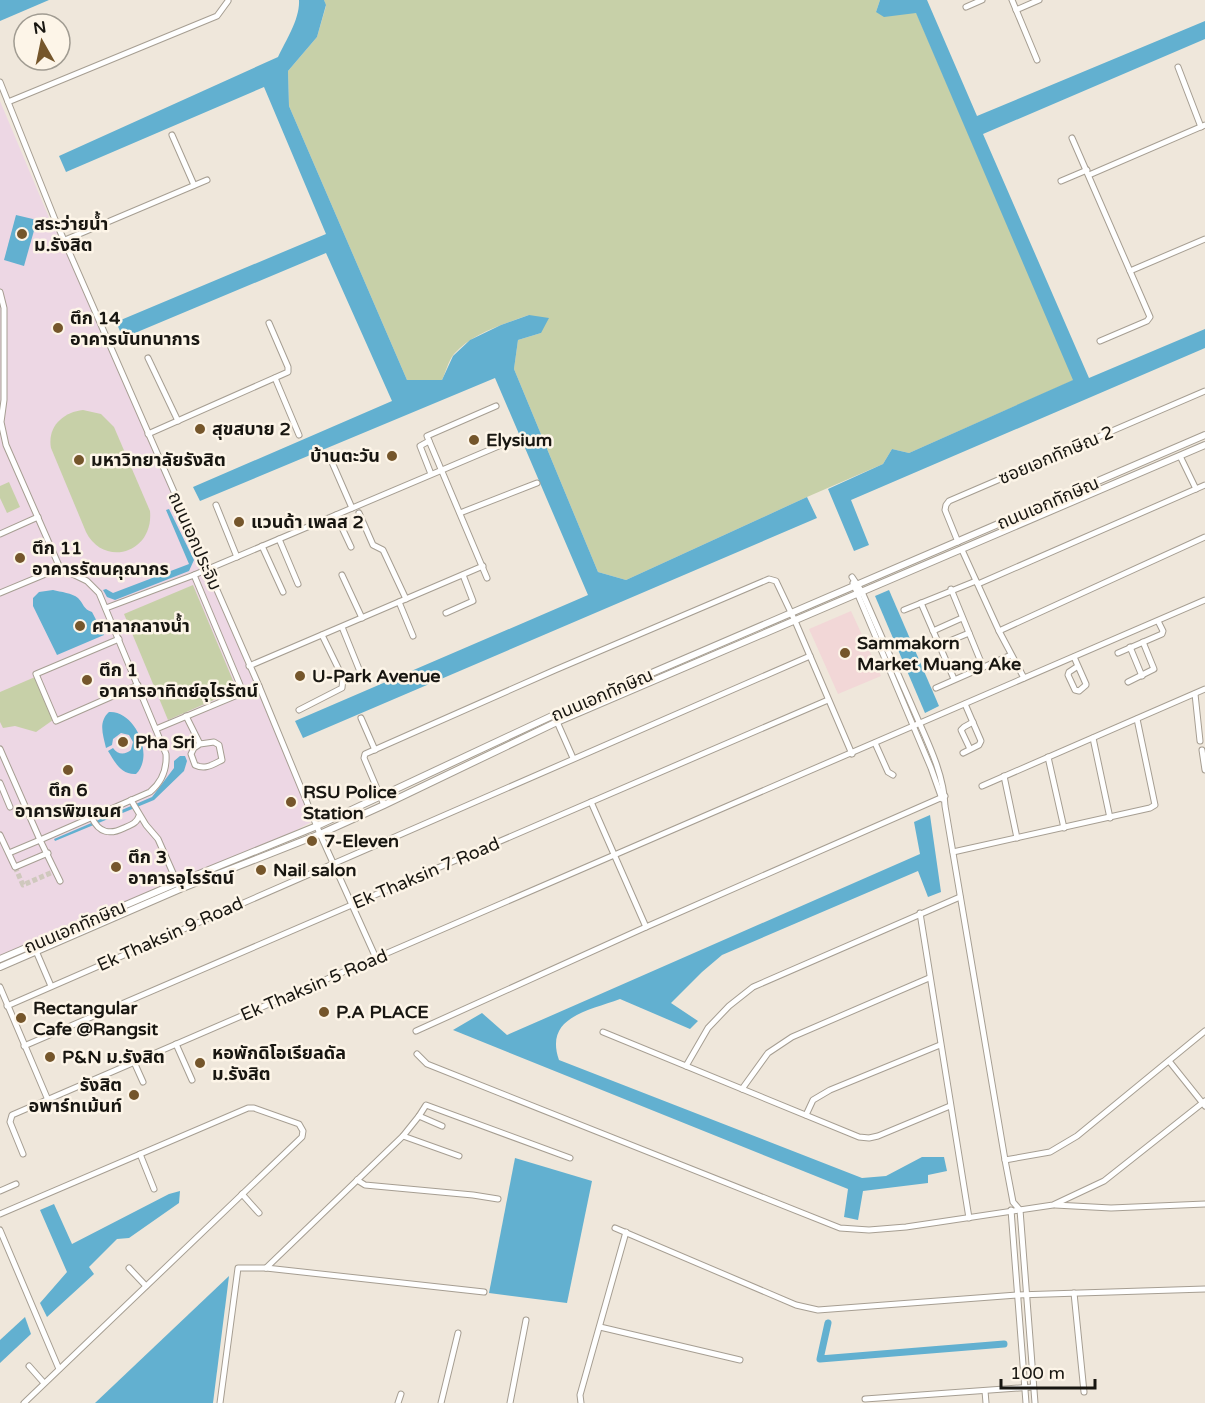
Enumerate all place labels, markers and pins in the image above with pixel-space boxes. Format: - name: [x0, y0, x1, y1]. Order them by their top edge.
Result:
- place label: สระว่ายน้ำ ม.รังสิต: [34, 211, 108, 256]
- marker: สระว่ายน้ำ ม.รังสิต: [15, 227, 29, 241]
- place label: ตึก 14 อาคารนันทนาการ: [70, 307, 200, 350]
- marker: ตึก 14 อาคารนันทนาการ: [51, 321, 65, 335]
- place label: สุขสบาย 2: [212, 418, 291, 440]
- marker: สุขสบาย 2: [193, 422, 207, 436]
- place label: Elysium: [486, 429, 552, 451]
- marker: Elysium: [467, 433, 481, 447]
- place label: บ้านตะวัน: [310, 445, 380, 467]
- place label: มหาวิทยาลัยรังสิต: [91, 449, 226, 471]
- marker: บ้านตะวัน: [385, 449, 399, 463]
- marker: มหาวิทยาลัยรังสิต: [72, 453, 86, 467]
- place label: แวนด้า เพลส 2: [251, 511, 364, 533]
- marker: แวนด้า เพลส 2: [232, 515, 246, 529]
- place label: ตึก 11 อาคารรัตนคุณากร: [32, 537, 169, 580]
- marker: ตึก 11 อาคารรัตนคุณากร: [13, 551, 27, 565]
- place label: ศาลากลางน้ำ: [92, 613, 190, 637]
- marker: ศาลากลางน้ำ: [73, 619, 87, 633]
- place label: Sammakorn Market Muang Ake: [857, 632, 1021, 675]
- marker: Sammakorn Market Muang Ake: [838, 646, 852, 660]
- place label: ตึก 1 อาคารอาทิตย์อุไรรัตน์: [99, 659, 258, 702]
- place label: U-Park Avenue: [312, 665, 441, 687]
- marker: U-Park Avenue: [293, 669, 307, 683]
- marker: ตึก 1 อาคารอาทิตย์อุไรรัตน์: [80, 673, 94, 687]
- place label: Pha Sri: [135, 731, 195, 753]
- marker: Pha Sri: [116, 735, 130, 749]
- marker: ตึก 6 อาคารพิฆเณศ: [61, 763, 75, 777]
- place label: ตึก 6 อาคารพิฆเณศ: [15, 779, 121, 822]
- place label: RSU Police Station: [303, 781, 397, 824]
- marker: RSU Police Station: [284, 795, 298, 809]
- place label: 7-Eleven: [324, 830, 399, 852]
- marker: 7-Eleven: [305, 834, 319, 848]
- place label: ตึก 3 อาคารอุไรรัตน์: [128, 846, 234, 889]
- place label: Nail salon: [273, 859, 356, 881]
- marker: ตึก 3 อาคารอุไรรัตน์: [109, 860, 123, 874]
- marker: Nail salon: [254, 863, 268, 877]
- place label: Rectangular Cafe @Rangsit: [33, 997, 158, 1040]
- place label: P.A PLACE: [336, 1001, 429, 1023]
- marker: P.A PLACE: [317, 1005, 331, 1019]
- marker: Rectangular Cafe @Rangsit: [14, 1011, 28, 1025]
- place label: หอพักดิโอเรียลดัล ม.รังสิต: [212, 1042, 346, 1085]
- place label: P&N ม.รังสิต: [62, 1046, 165, 1068]
- marker: P&N ม.รังสิต: [43, 1050, 57, 1064]
- marker: หอพักดิโอเรียลดัล ม.รังสิต: [193, 1056, 207, 1070]
- place label: รังสิต อพาร์ทเม้นท์: [29, 1074, 122, 1117]
- marker: รังสิต อพาร์ทเม้นท์: [127, 1088, 141, 1102]

